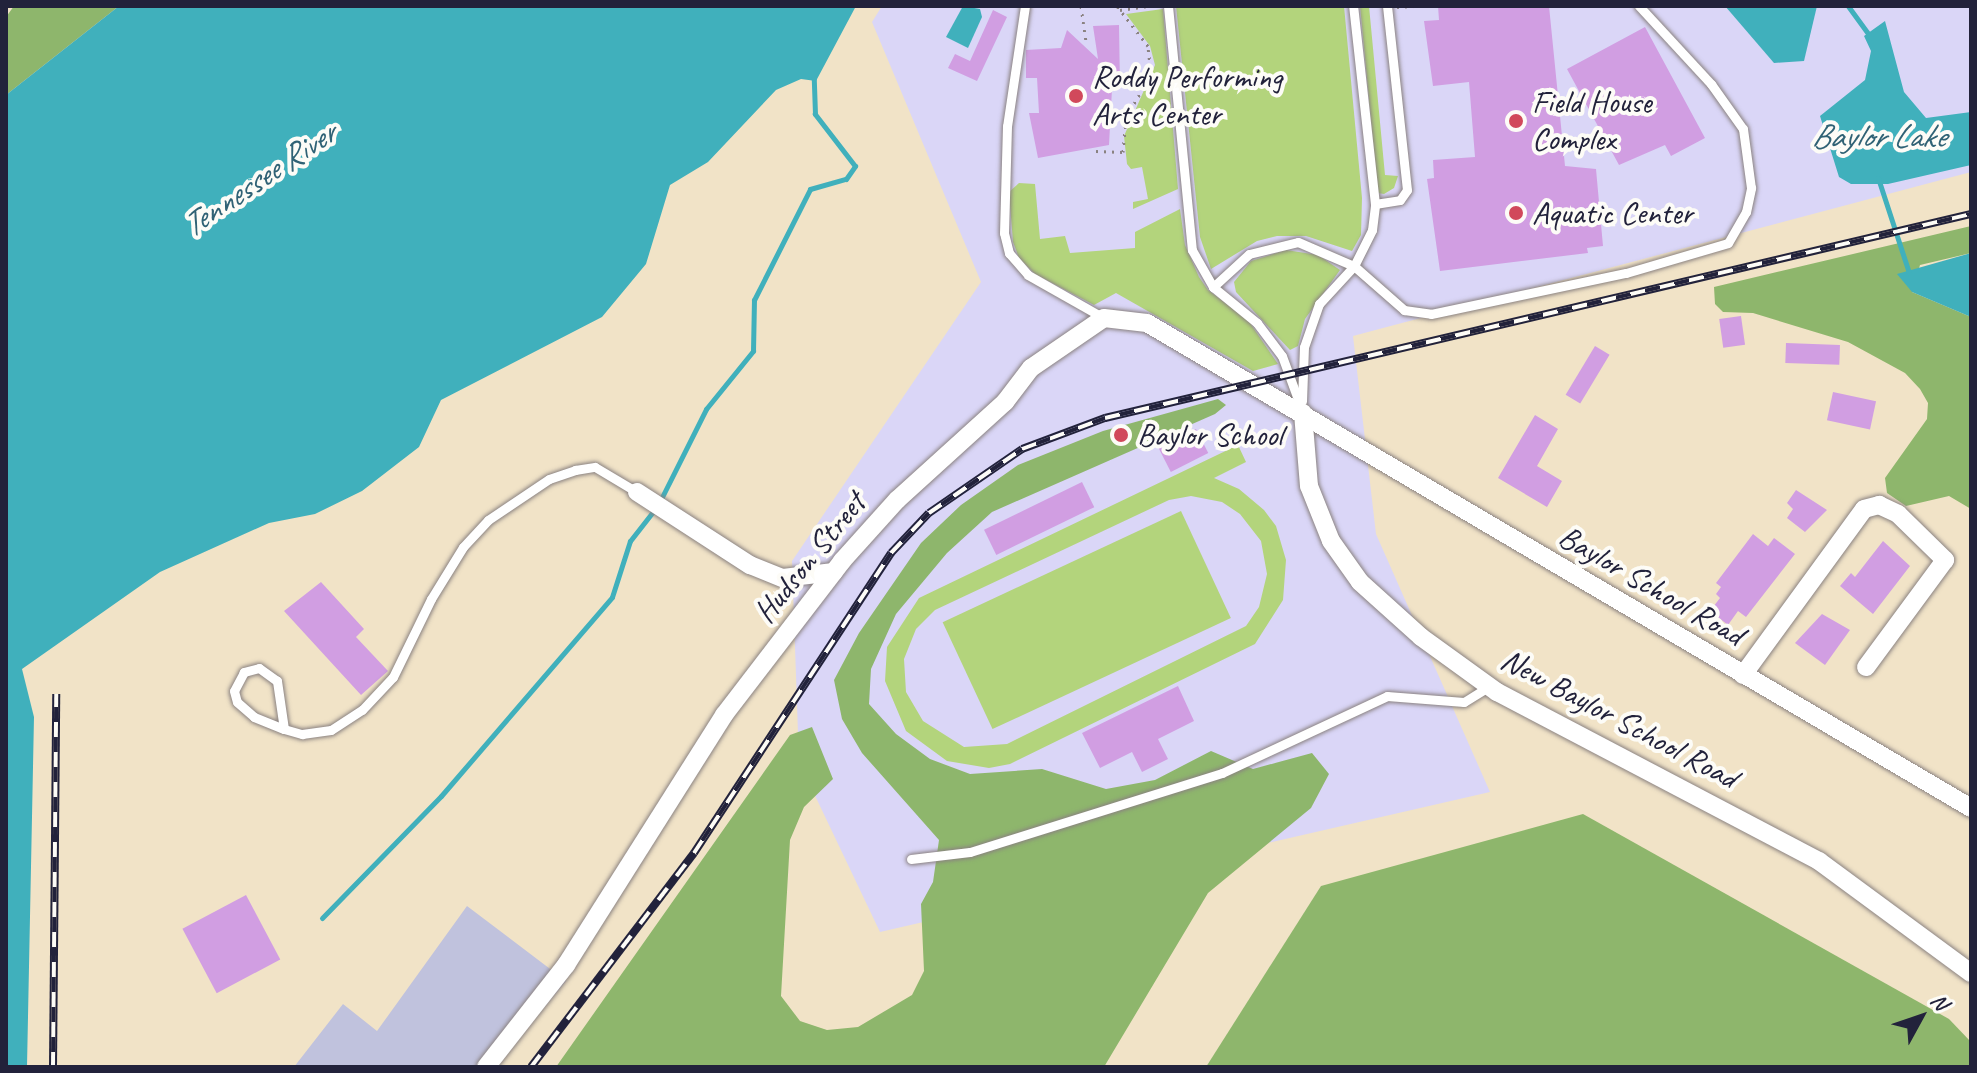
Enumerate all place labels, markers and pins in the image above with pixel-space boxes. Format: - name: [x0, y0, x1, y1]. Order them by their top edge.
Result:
- place label: Roddy Performing Arts Center: [1092, 59, 1282, 134]
- place label: Field House Complex: [1532, 84, 1651, 159]
- marker: Roddy Performing Arts Center: [1067, 87, 1085, 105]
- marker: Field House Complex: [1507, 112, 1525, 130]
- place label: Aquatic Center: [1532, 194, 1693, 232]
- marker: Aquatic Center: [1507, 204, 1525, 222]
- place label: Baylor School: [1137, 416, 1283, 454]
- marker: Baylor School: [1112, 426, 1130, 444]

